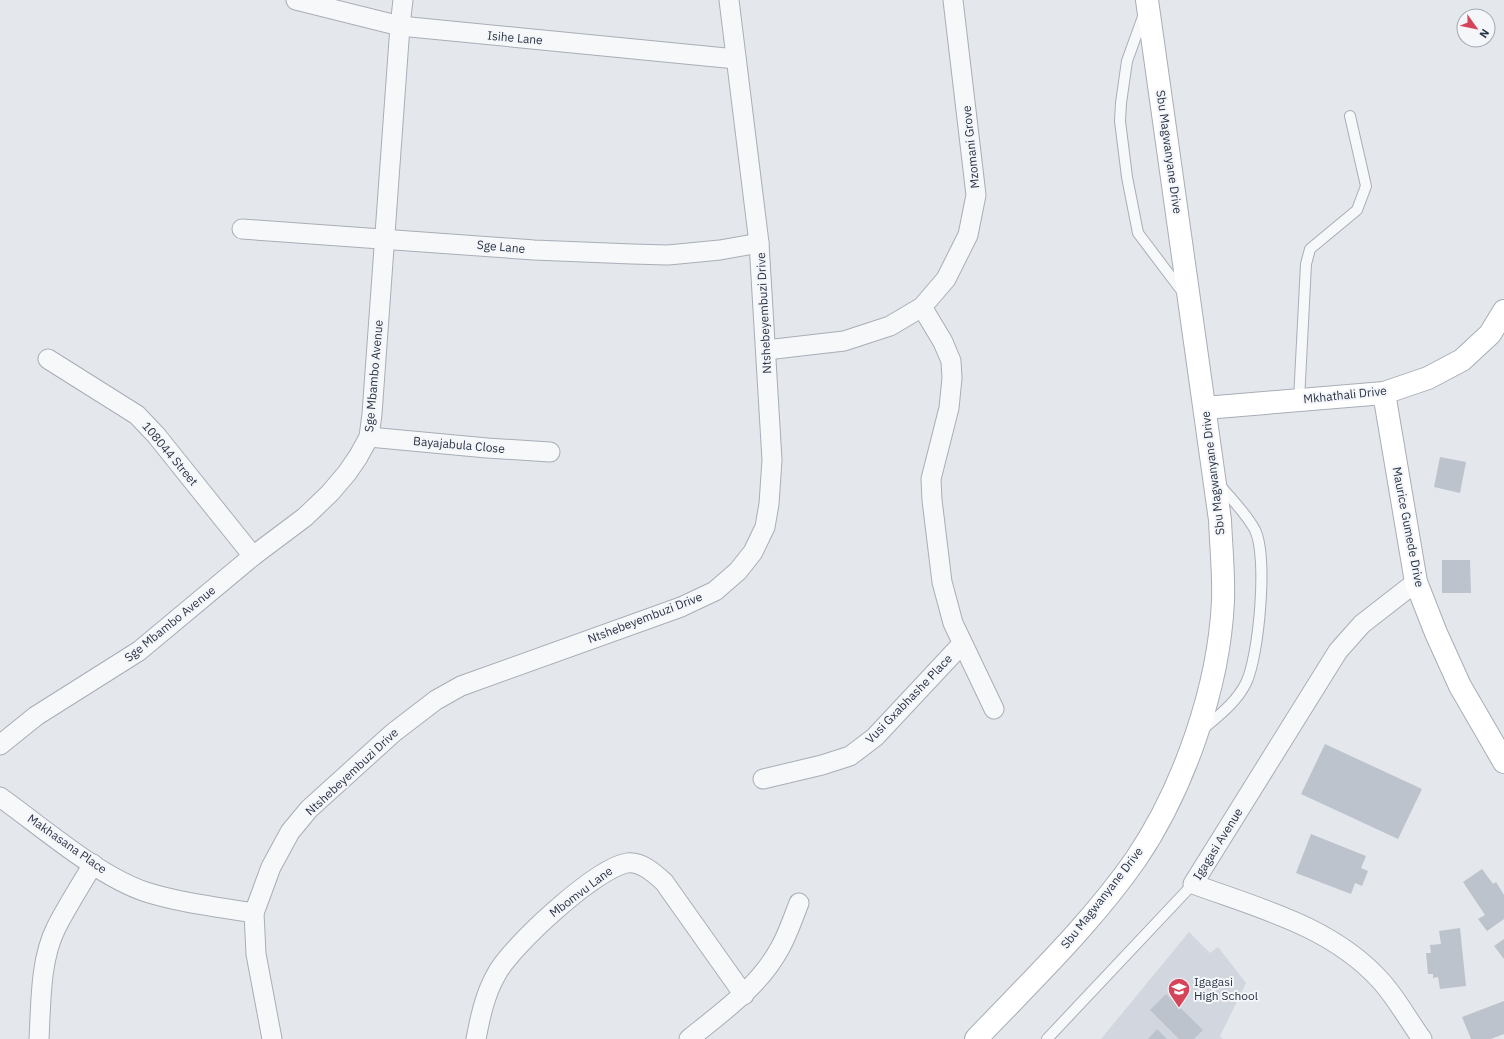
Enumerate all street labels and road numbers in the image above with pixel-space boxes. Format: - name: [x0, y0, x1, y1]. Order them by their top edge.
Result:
- street label: Isihe Lane: [487, 28, 544, 47]
- street label: Sbu Magwanyane Drive: [1153, 89, 1186, 215]
- street label: Mzomani Grove: [959, 105, 982, 189]
- street label: Sge Lane: [476, 237, 526, 256]
- street label: Ntshebeyembuzi Drive: [753, 252, 774, 374]
- street label: Sge Mbambo Avenue: [361, 319, 386, 433]
- street label: Mkhathali Drive: [1303, 383, 1388, 406]
- street label: Sbu Magwanyane Drive: [1197, 410, 1228, 536]
- street label: 108044 Street: [139, 419, 202, 489]
- street label: Bayajabula Close: [413, 433, 506, 456]
- street label: Maurice Gumede Drive: [1389, 465, 1428, 589]
- street label: Sge Mbambo Avenue: [121, 582, 219, 665]
- street label: Ntshebeyembuzi Drive: [585, 589, 705, 646]
- street label: Vusi Gxabhashe Place: [862, 651, 955, 746]
- street label: Ntshebeyembuzi Drive: [302, 724, 401, 819]
- street label: Igagasi Avenue: [1189, 805, 1246, 882]
- street label: Makhasana Place: [25, 811, 110, 877]
- street label: Sbu Magwanyane Drive: [1057, 844, 1146, 951]
- street label: Mbomvu Lane: [546, 863, 616, 920]

